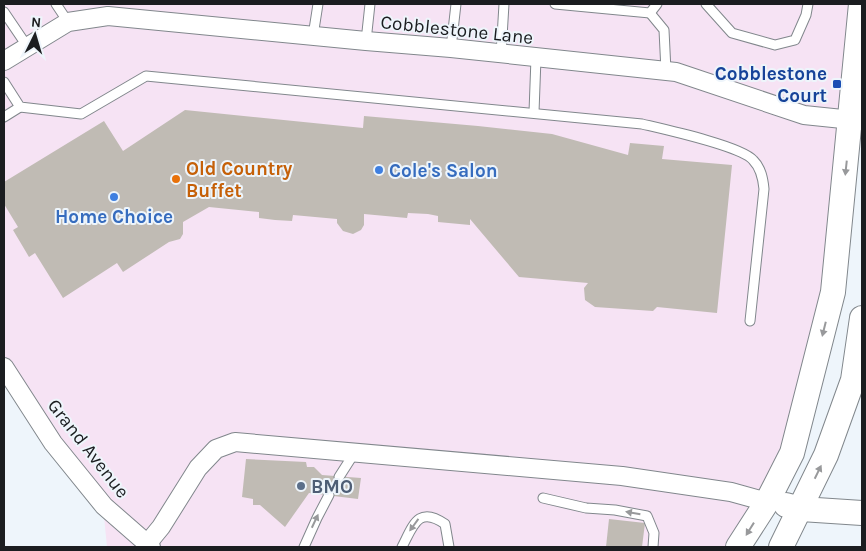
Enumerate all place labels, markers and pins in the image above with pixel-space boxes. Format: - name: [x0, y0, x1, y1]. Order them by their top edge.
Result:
- place label: Cobblestone Court: [715, 63, 827, 107]
- marker: Cobblestone Court: [831, 78, 843, 90]
- place label: Old Country Buffet: [186, 158, 293, 202]
- place label: Cole's Salon: [389, 160, 498, 182]
- marker: Cole's Salon: [373, 164, 385, 176]
- marker: Old Country Buffet: [170, 173, 182, 185]
- marker: Home Choice: [108, 191, 120, 203]
- place label: Home Choice: [55, 206, 173, 228]
- place label: BMO: [311, 476, 353, 498]
- marker: BMO: [295, 480, 307, 492]

